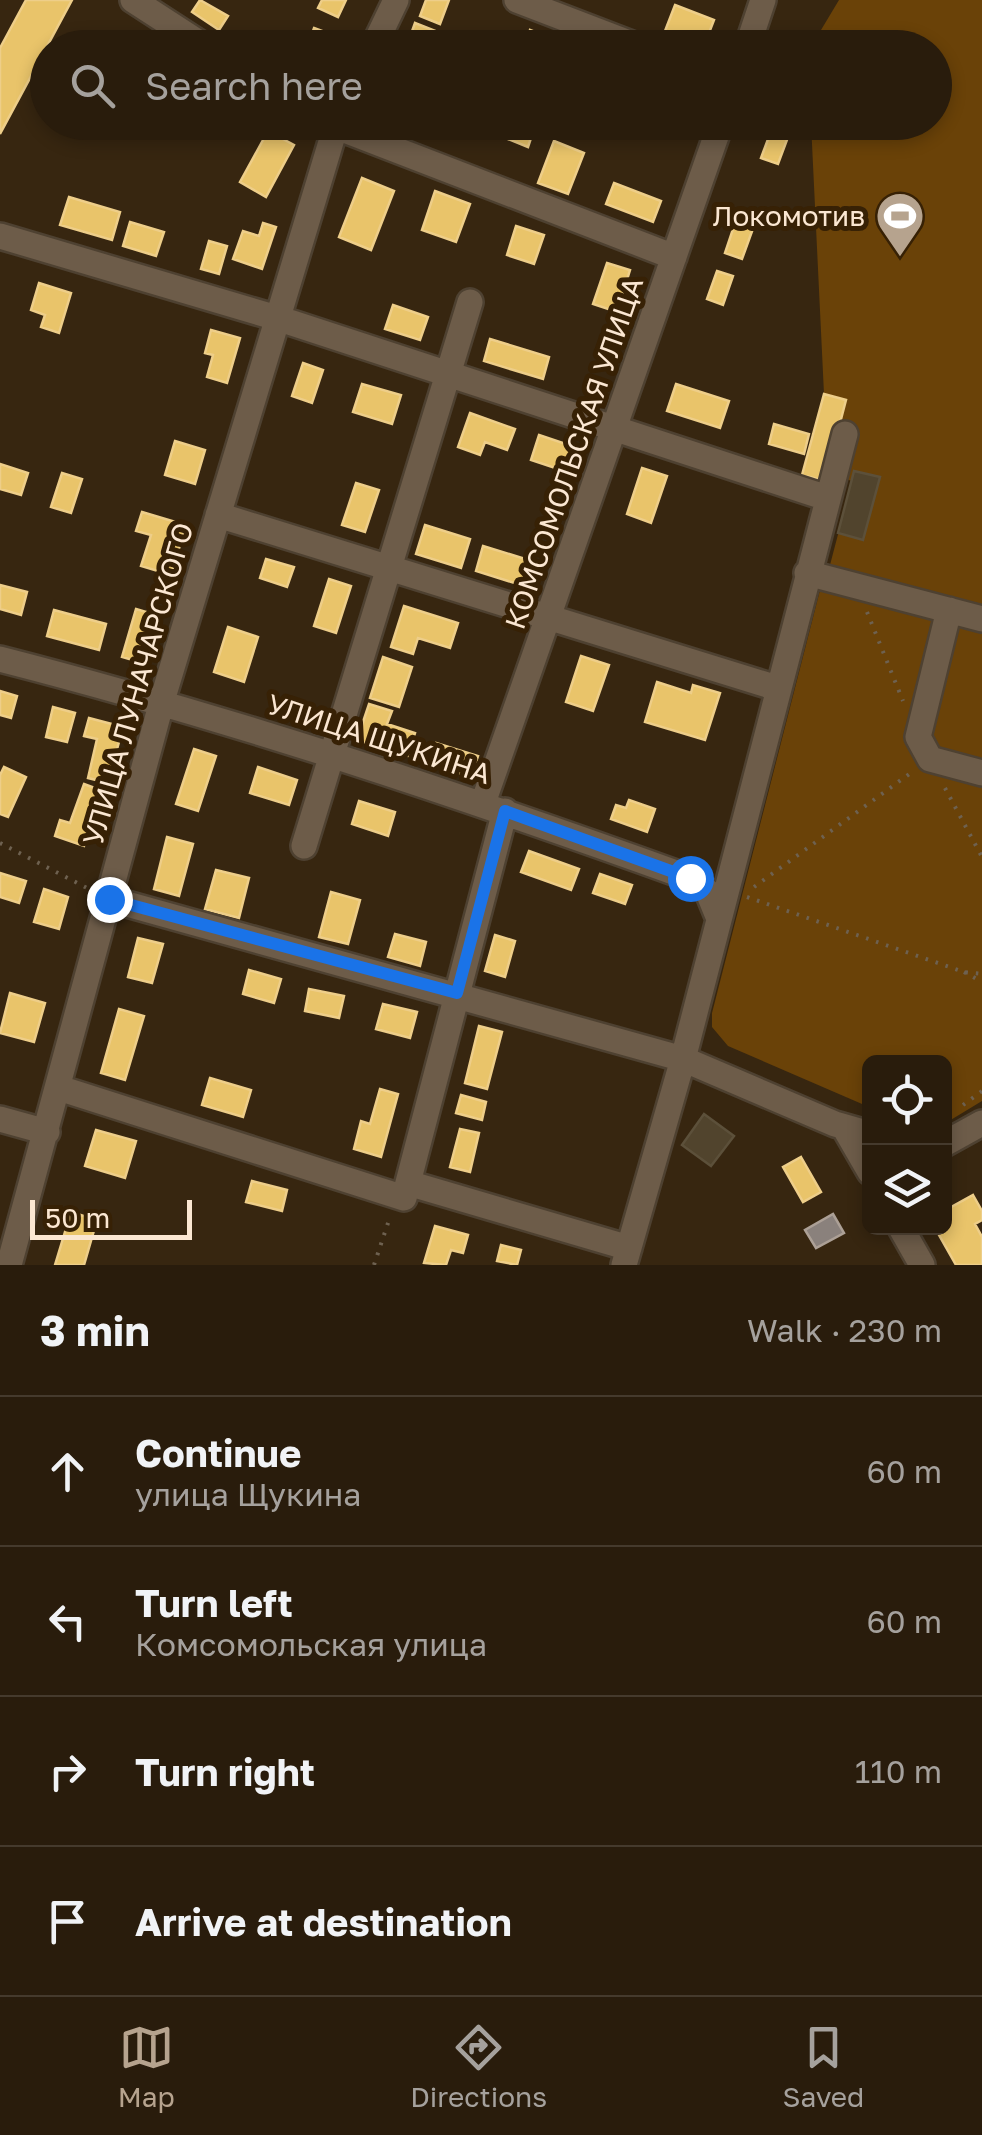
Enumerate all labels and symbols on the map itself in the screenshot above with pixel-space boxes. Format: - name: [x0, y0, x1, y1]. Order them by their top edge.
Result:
- sports icon: Локомотив: [874, 190, 926, 258]
- place label: Локомотив: [713, 199, 865, 232]
- street label: КОМСОМОЛЬСКАЯ УЛИЦА: [498, 272, 649, 633]
- street label: УЛИЦА ЛУНАЧАРСКОГО: [76, 519, 199, 849]
- street label: УЛИЦА ЩУКИНА: [263, 687, 495, 790]
- route start: [668, 856, 714, 902]
- route end: [87, 877, 133, 923]
- scale bar: [30, 1195, 192, 1240]

